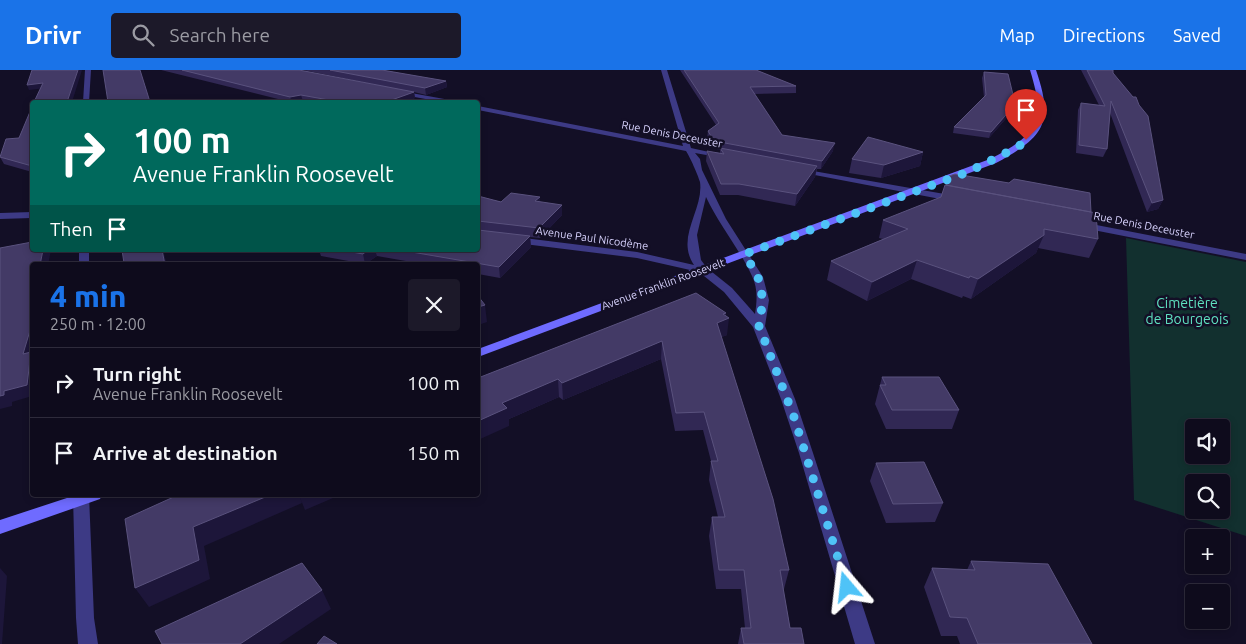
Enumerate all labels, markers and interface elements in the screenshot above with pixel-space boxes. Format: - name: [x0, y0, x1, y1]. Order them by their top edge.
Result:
- search box: [111, 13, 461, 58]
- icon: search: [129, 21, 157, 49]
- text: Drivr: [25, 22, 81, 49]
- text: Search here: [169, 24, 270, 46]
- text: Map: [999, 25, 1035, 45]
- text: Directions: [1063, 25, 1145, 45]
- text: Saved: [1173, 25, 1221, 45]
- pin: [1005, 89, 1047, 140]
- icon: arrive: [1012, 96, 1040, 124]
- street label: Rue Denis Deceuster: [621, 118, 724, 150]
- icon: right: [50, 120, 115, 185]
- text: 100 m: [133, 120, 231, 160]
- text: Avenue Franklin Roosevelt: [133, 161, 394, 186]
- street label: Rue Denis Deceuster: [1093, 209, 1196, 241]
- icon: arrive: [103, 215, 131, 243]
- text: Then: [50, 218, 93, 240]
- street label: Avenue Paul Nicodème: [535, 224, 649, 252]
- street label: Avenue Franklin Roosevelt: [600, 256, 727, 312]
- text: 4 min: [50, 279, 126, 313]
- button: close: [408, 279, 460, 331]
- park label: Cimetière de Bourgeois: [1146, 295, 1228, 327]
- text: 250 m · 12:00: [50, 315, 146, 333]
- text: Turn right: [93, 363, 181, 385]
- icon: right: [50, 369, 78, 397]
- text: 100 m: [407, 372, 460, 394]
- text: Avenue Franklin Roosevelt: [93, 385, 283, 403]
- map controls: [1185, 419, 1230, 629]
- button: sound: [1185, 419, 1230, 464]
- icon: arrive: [50, 439, 78, 467]
- text: Arrive at destination: [93, 442, 278, 464]
- text: 150 m: [407, 442, 460, 464]
- button: search: [1185, 474, 1230, 519]
- button: +: [1185, 529, 1230, 574]
- position arrow: [820, 560, 872, 612]
- button: −: [1185, 584, 1230, 629]

